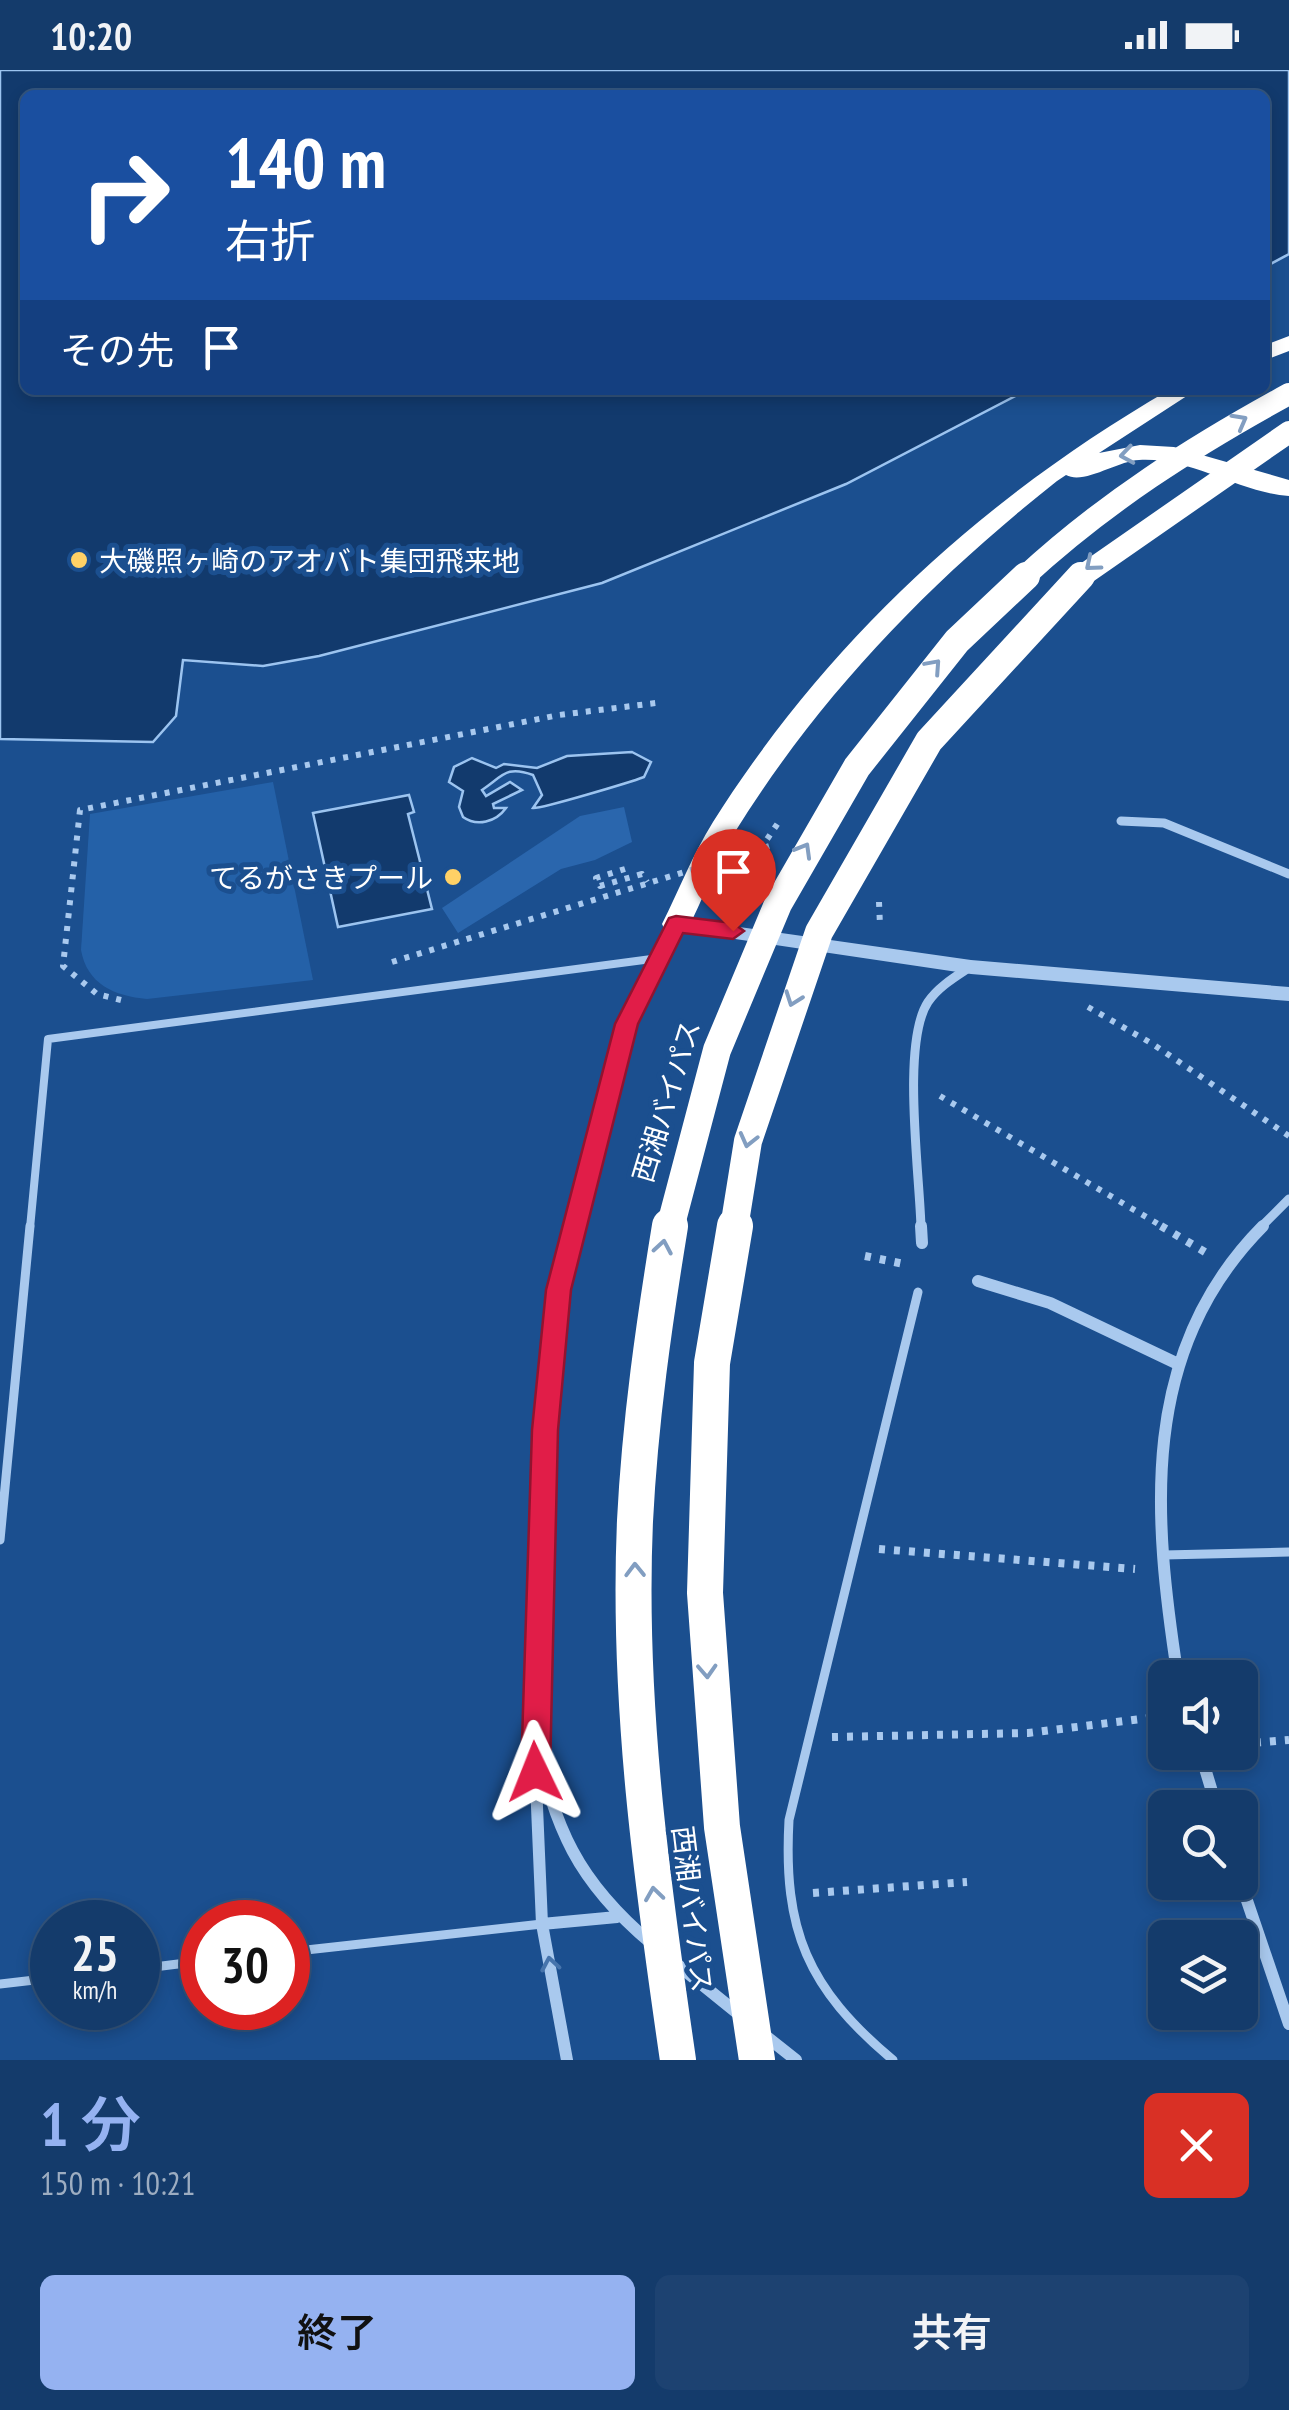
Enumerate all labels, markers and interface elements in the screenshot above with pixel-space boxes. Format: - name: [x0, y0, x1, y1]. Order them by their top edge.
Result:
- text: 10:20: [50, 11, 132, 60]
- text: 140 m: [225, 117, 386, 207]
- icon: right: [60, 130, 190, 260]
- text: 右折: [225, 211, 315, 269]
- icon: arrive: [194, 320, 249, 375]
- text: その先: [60, 325, 174, 374]
- one-way arrow: [1230, 413, 1248, 433]
- one-way arrow: [1119, 443, 1136, 464]
- place label: 大磯照ヶ崎のアオバト集団飛来地: [99, 542, 520, 579]
- marker: 大磯照ヶ崎のアオバト集団飛来地: [68, 549, 90, 571]
- one-way arrow: [1086, 552, 1104, 570]
- one-way arrow: [922, 659, 940, 678]
- pin: [691, 829, 776, 932]
- one-way arrow: [791, 843, 811, 861]
- icon: arrive: [706, 844, 761, 899]
- place label: てるがさきプール: [209, 859, 433, 896]
- marker: てるがさきプール: [442, 866, 464, 888]
- one-way arrow: [784, 990, 805, 1007]
- street label: 西湘バイパス: [624, 1016, 708, 1186]
- one-way arrow: [739, 1131, 760, 1148]
- one-way arrow: [652, 1239, 673, 1255]
- one-way arrow: [624, 1561, 646, 1576]
- map controls: [1148, 1660, 1258, 2030]
- button: sound: [1148, 1660, 1258, 1770]
- one-way arrow: [696, 1663, 717, 1679]
- position arrow: [483, 1720, 587, 1824]
- button: search: [1148, 1790, 1258, 1900]
- street label: 西湘バイパス: [664, 1824, 722, 1994]
- one-way arrow: [645, 1886, 666, 1902]
- speed limit sign: 30: [180, 1900, 310, 2030]
- text: 25: [71, 1920, 119, 1985]
- button: layers: [1148, 1920, 1258, 2030]
- one-way arrow: [540, 1956, 561, 1973]
- text: km/h: [73, 1974, 117, 2006]
- text: 1 分: [40, 2085, 141, 2163]
- button: close: [1144, 2093, 1249, 2198]
- text: 150 m · 10:21: [40, 2162, 195, 2204]
- button: 終了: [40, 2275, 635, 2390]
- button: 共有: [655, 2275, 1249, 2390]

